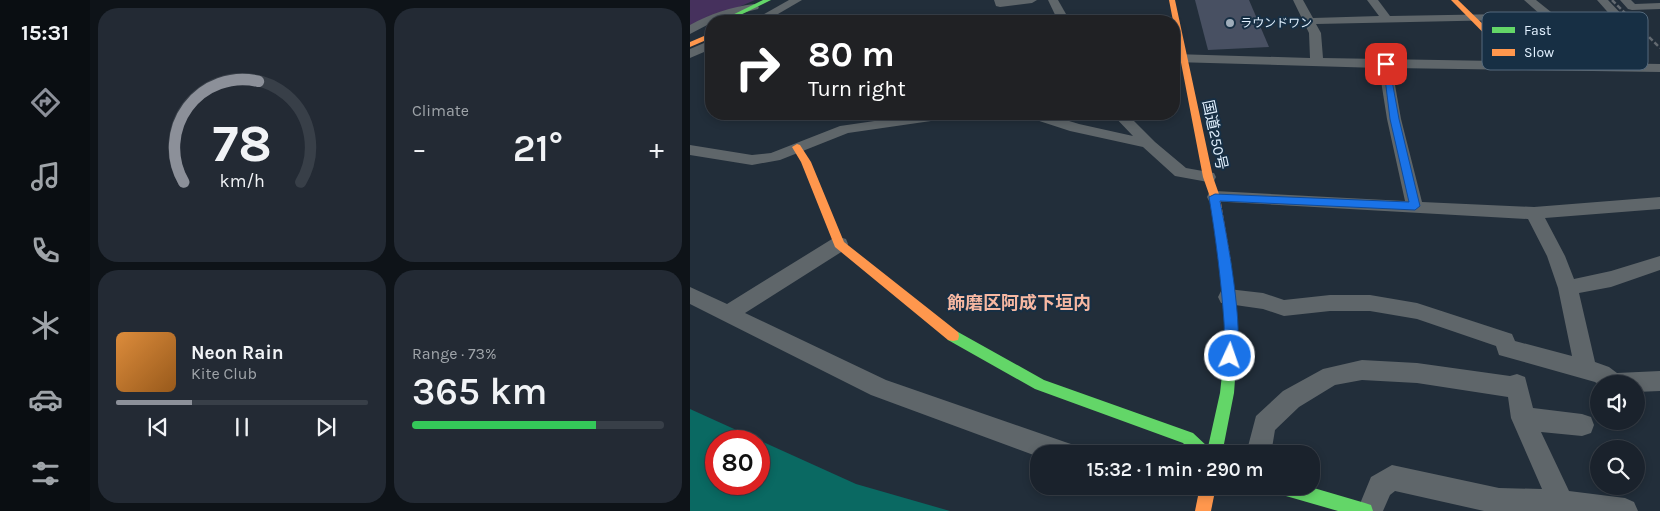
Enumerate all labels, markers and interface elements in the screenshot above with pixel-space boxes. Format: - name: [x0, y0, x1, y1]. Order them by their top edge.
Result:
- legend: [1482, 12, 1648, 70]
- place label: ラウンドワン: [1240, 16, 1312, 30]
- marker: ラウンドワン: [1224, 17, 1236, 29]
- text: 15:31: [21, 20, 69, 46]
- text: Fast: [1524, 22, 1551, 39]
- text: 80 m: [808, 34, 895, 75]
- icon: right: [725, 35, 790, 100]
- pin: [1365, 43, 1407, 85]
- text: Slow: [1524, 44, 1554, 61]
- icon: arrive: [1372, 50, 1400, 78]
- text: Turn right: [808, 76, 906, 102]
- icon: directions: [28, 85, 63, 120]
- street label: 国道250号: [1199, 98, 1231, 172]
- text: Climate: [412, 101, 469, 120]
- text: 78: [212, 113, 272, 174]
- text: 21°: [513, 126, 563, 171]
- text: −: [412, 132, 427, 165]
- text: +: [649, 132, 664, 165]
- icon: music: [28, 159, 63, 194]
- text: km/h: [219, 171, 265, 192]
- icon: phone: [28, 233, 63, 268]
- district label: 飾磨区阿成下垣内: [947, 292, 1091, 314]
- icon: climate: [28, 308, 63, 343]
- position arrow: [1203, 329, 1255, 381]
- text: Neon Rain: [191, 342, 284, 364]
- text: Range · 73%: [412, 344, 497, 363]
- text: Kite Club: [191, 364, 257, 383]
- text: 365 km: [412, 369, 548, 414]
- map controls: [1590, 375, 1645, 495]
- button: sound: [1590, 375, 1645, 430]
- icon: car: [28, 382, 63, 417]
- icon: previous: [144, 413, 172, 441]
- icon: pause: [228, 413, 256, 441]
- icon: next: [312, 413, 340, 441]
- speed limit sign: 80: [705, 430, 770, 495]
- button: search: [1590, 440, 1645, 495]
- icon: filters: [28, 456, 63, 491]
- text: 15:32 · 1 min · 290 m: [1087, 459, 1263, 481]

